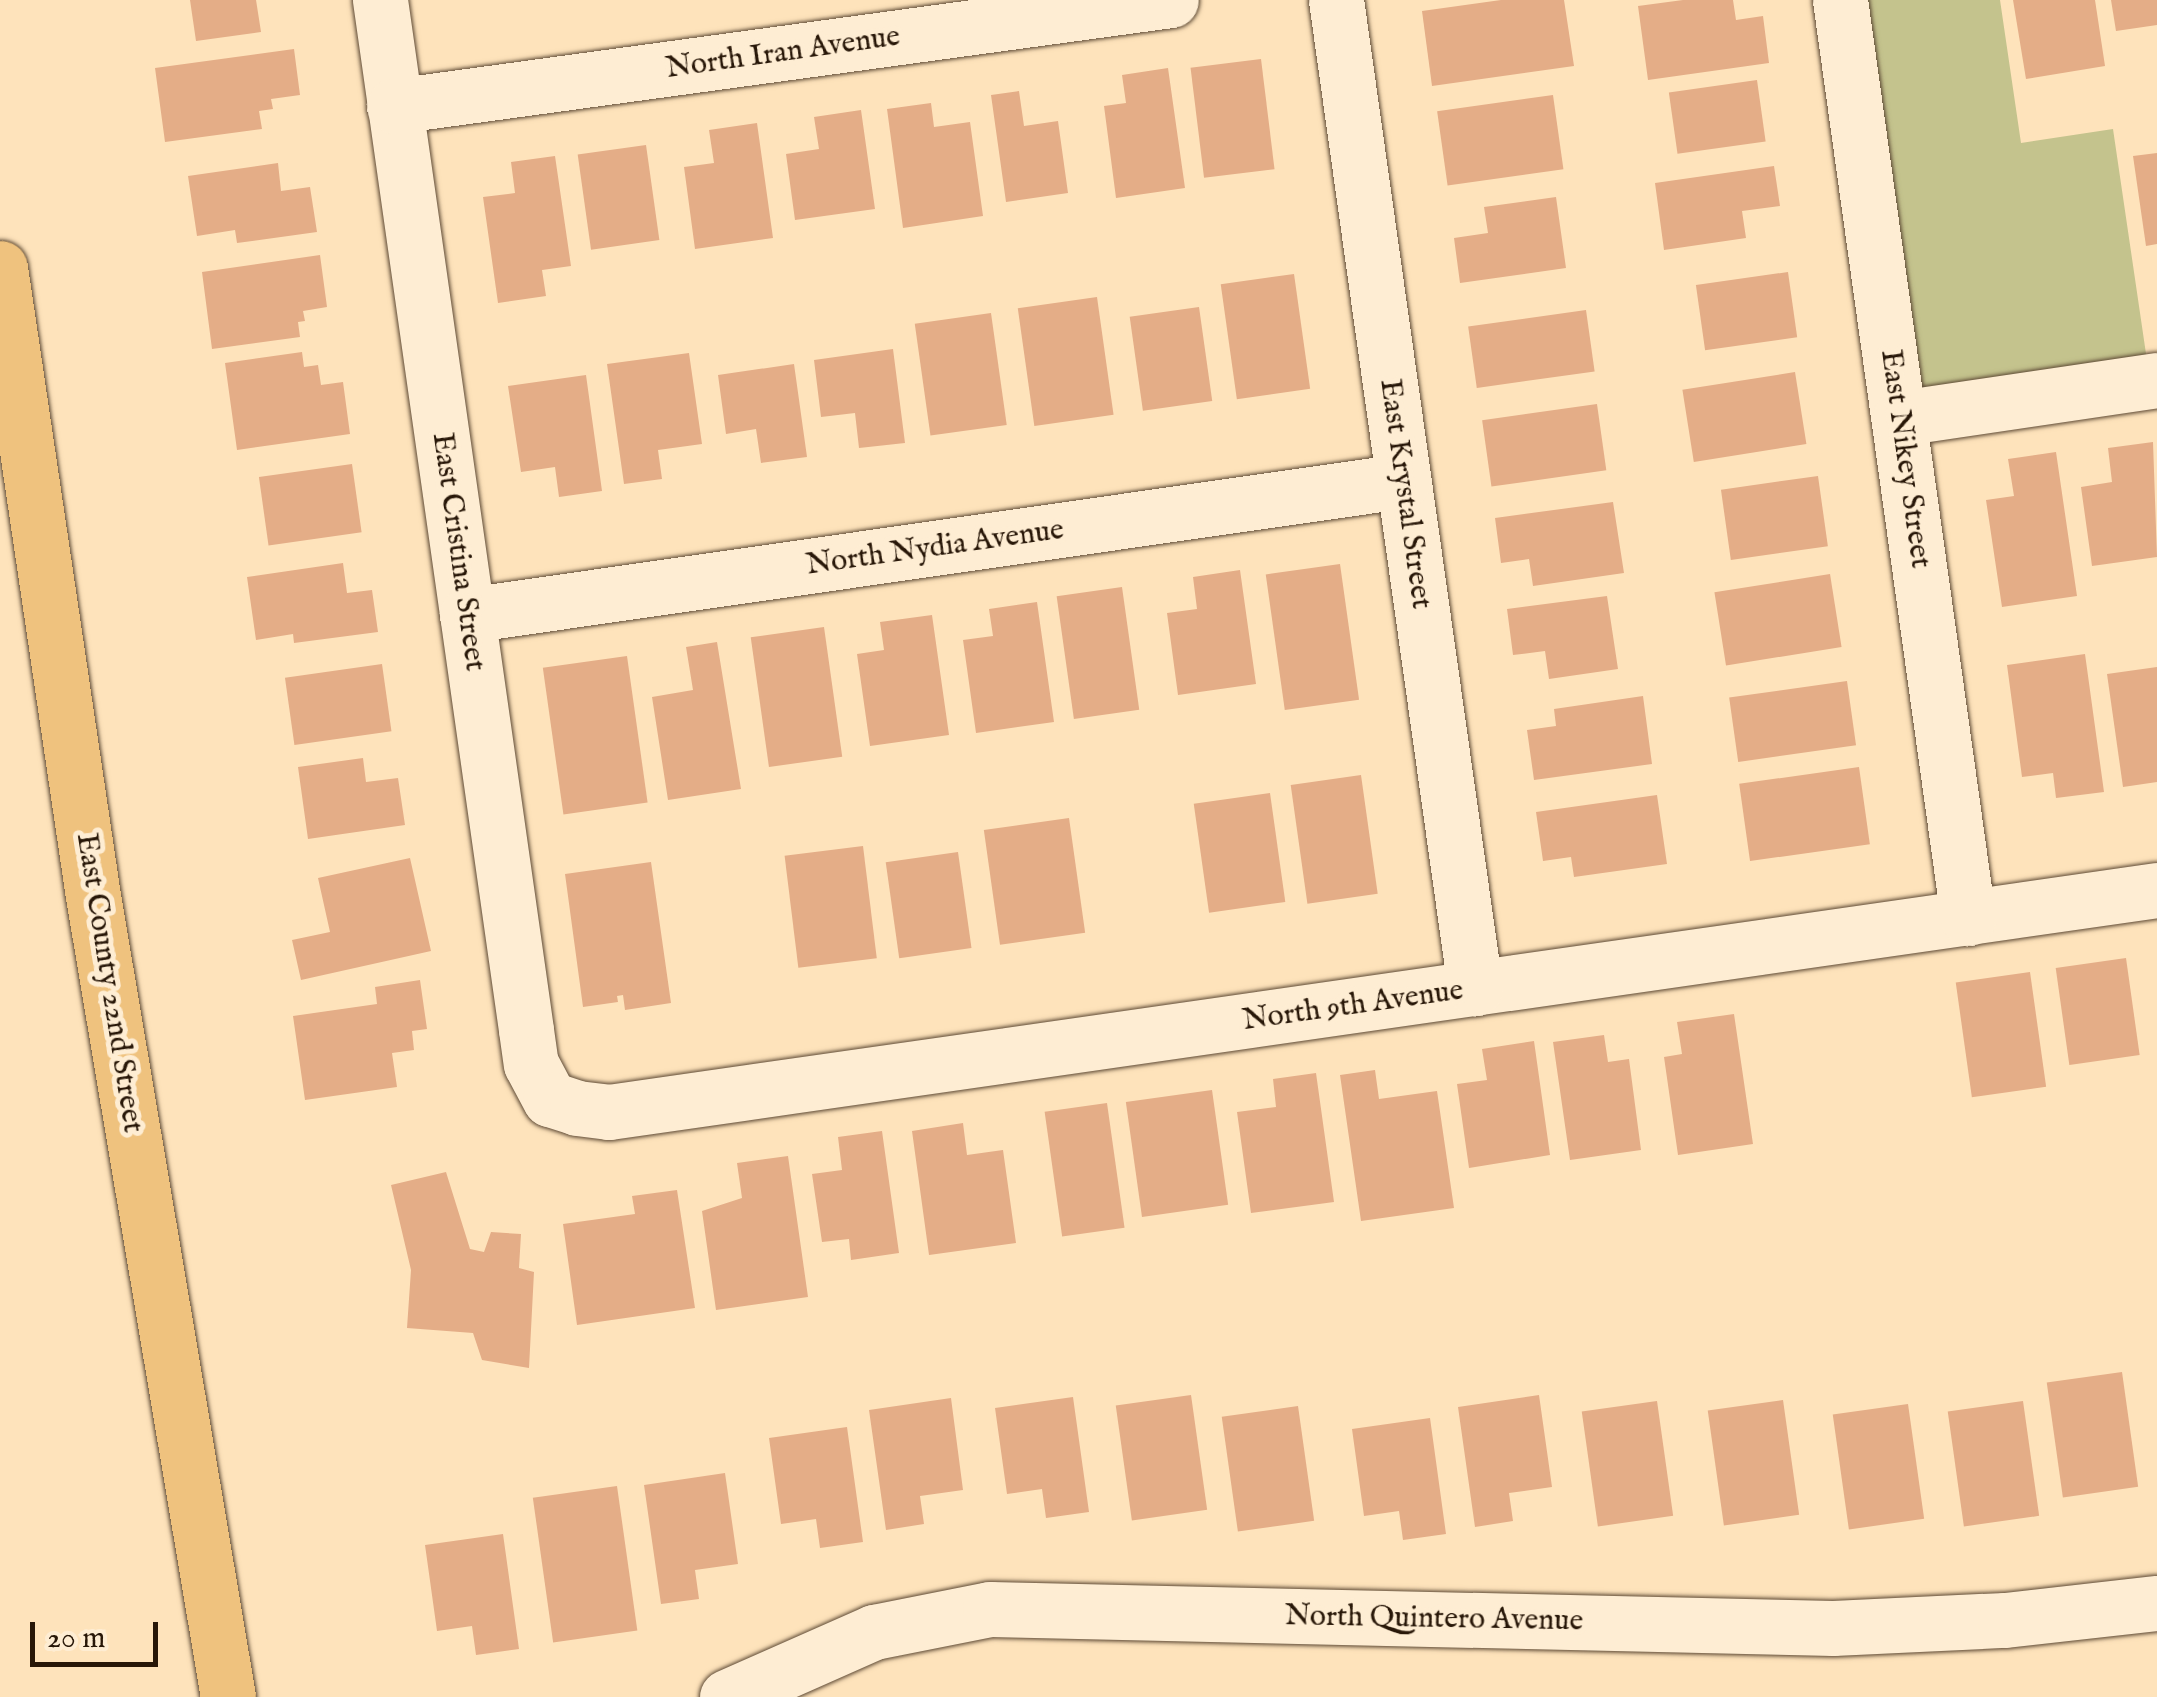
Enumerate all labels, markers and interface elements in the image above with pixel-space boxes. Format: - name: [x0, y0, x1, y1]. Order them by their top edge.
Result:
- street label: North Iran Avenue: [664, 19, 902, 87]
- street label: East Nikey Street: [1872, 347, 1938, 571]
- street label: East Krystal Street: [1371, 377, 1439, 611]
- street label: East Cristina Street: [423, 430, 493, 674]
- street label: North Nydia Avenue: [804, 512, 1066, 584]
- street label: East County 22nd Street: [68, 831, 150, 1135]
- street label: North 9th Avenue: [1240, 973, 1466, 1039]
- street label: North Quintero Avenue: [1284, 1598, 1584, 1640]
- scale bar: [35, 1602, 162, 1664]
- text: 20 m: [47, 1620, 106, 1658]

